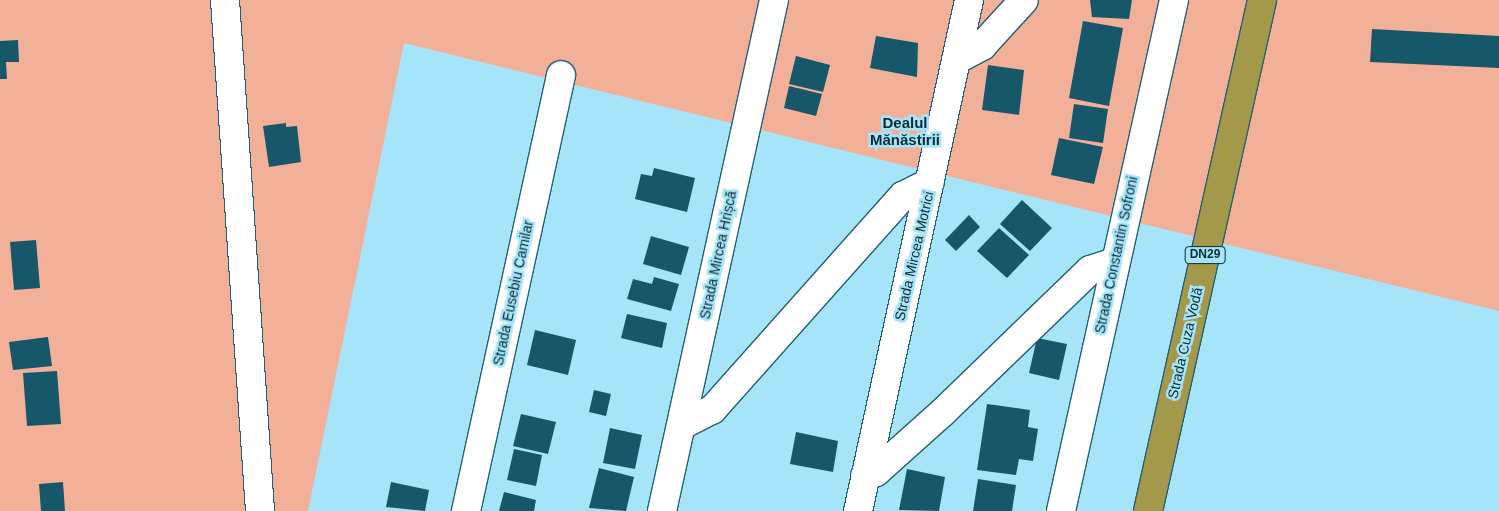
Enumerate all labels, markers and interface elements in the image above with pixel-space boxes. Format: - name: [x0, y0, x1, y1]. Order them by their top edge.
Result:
- district label: Dealul Mănăstirii: [870, 113, 940, 148]
- street label: Strada Constantin Sofroni: [1091, 175, 1141, 335]
- street label: Strada Mircea Hrișcă: [696, 189, 740, 321]
- street label: Strada Mircea Motrici: [891, 190, 937, 322]
- street label: Strada Eusebiu Camilar: [489, 219, 537, 367]
- road number: DN29: [1184, 246, 1226, 264]
- street label: Strada Cuza Vodă: [1164, 286, 1206, 400]

